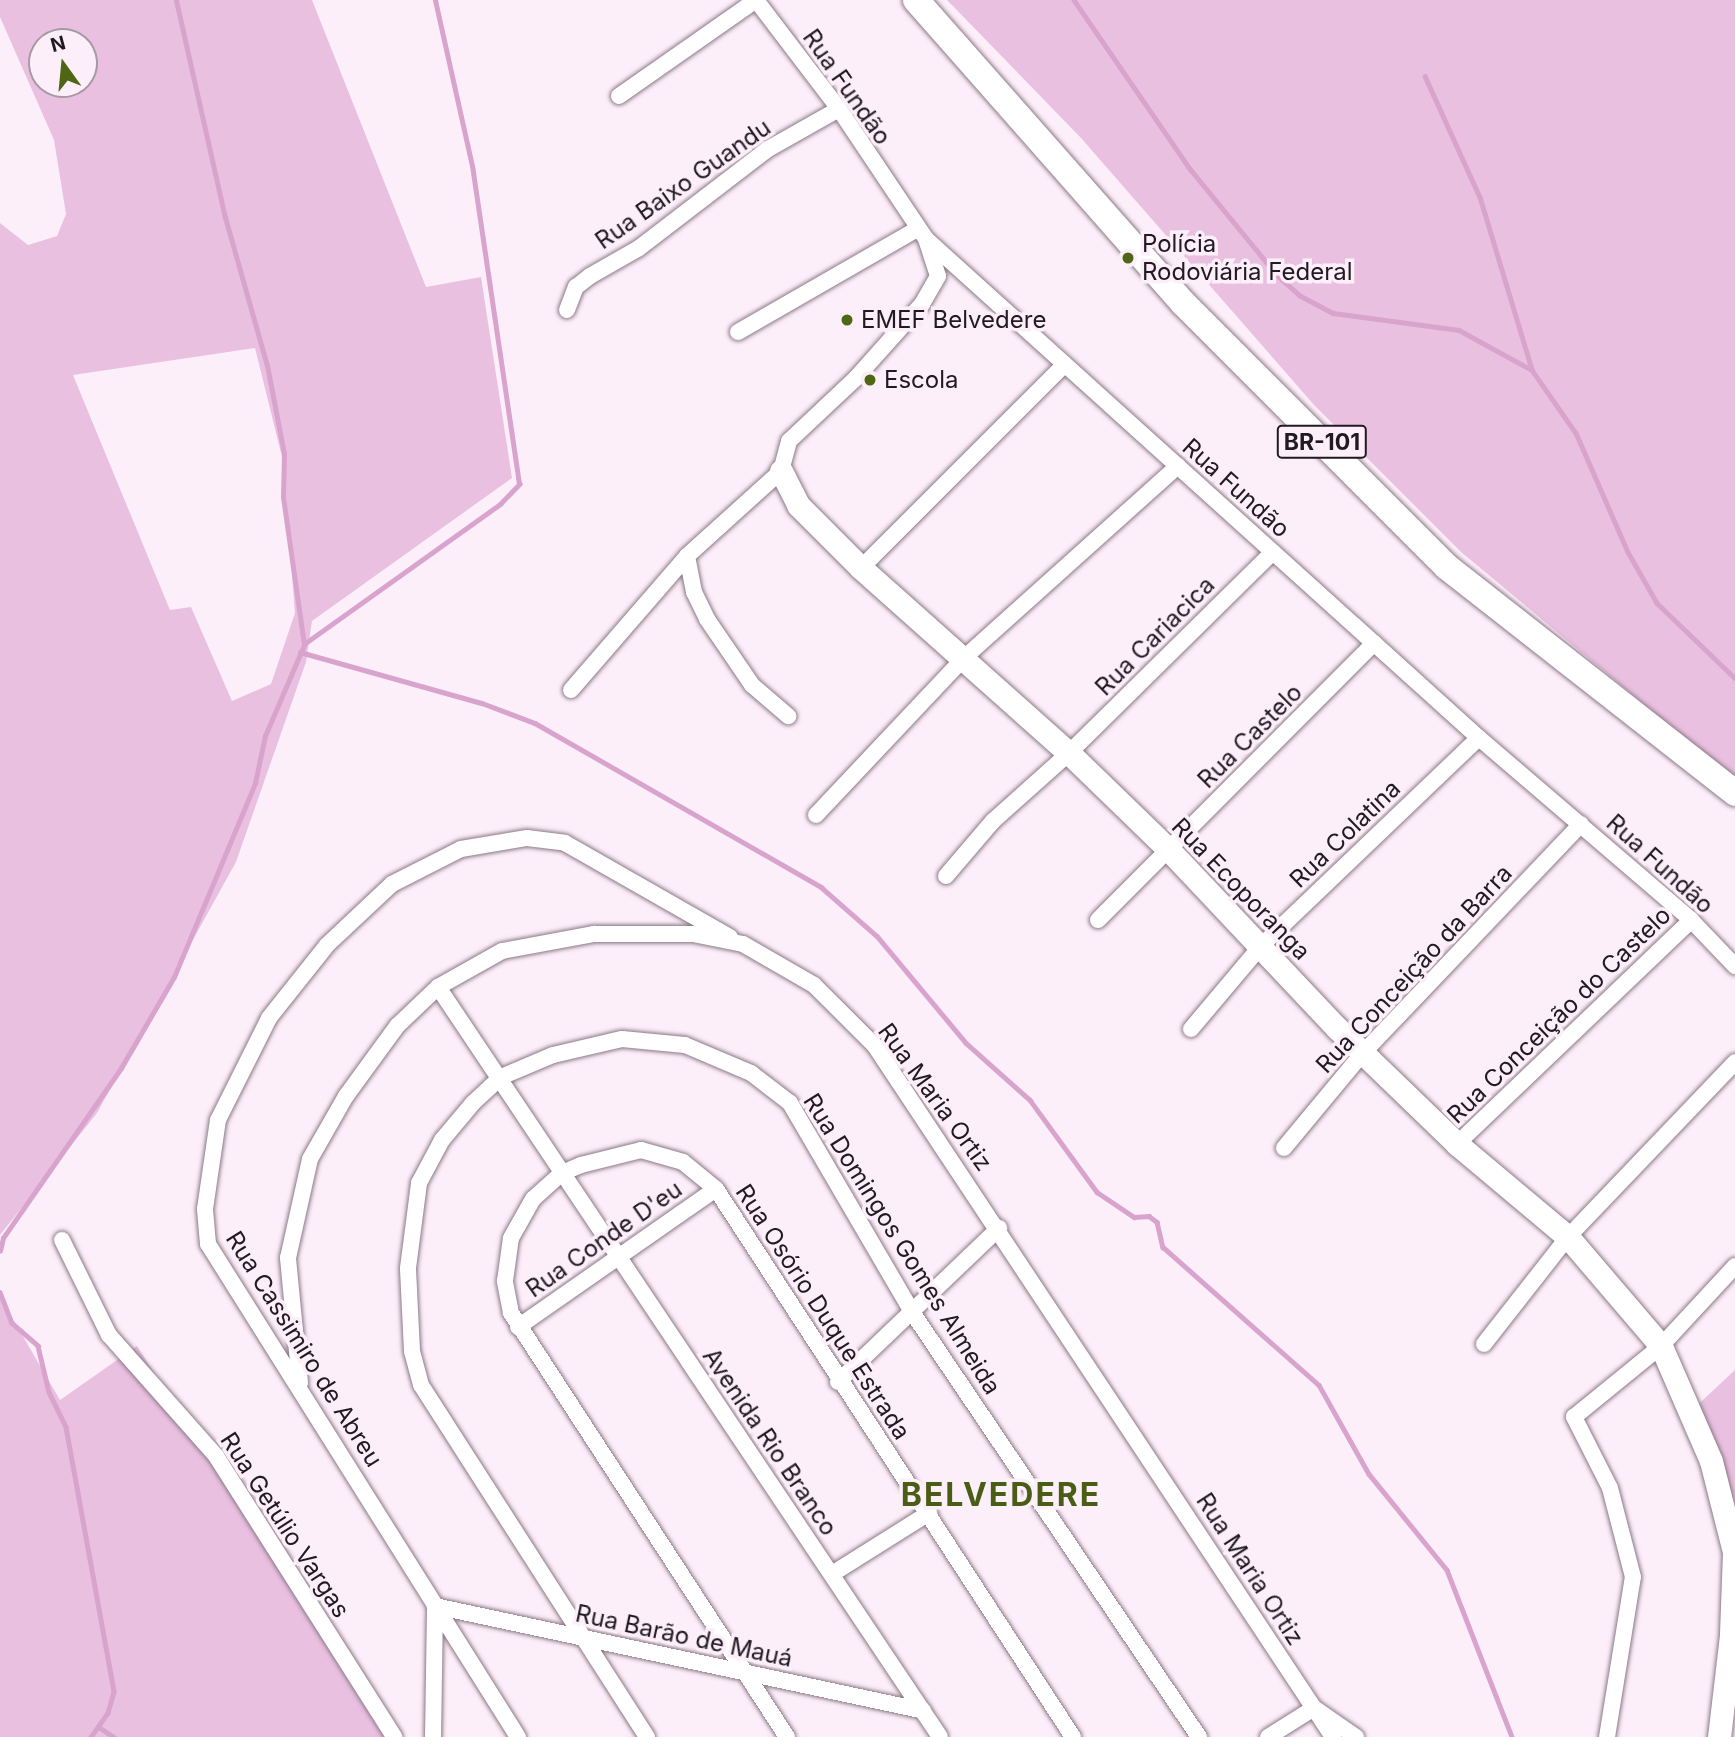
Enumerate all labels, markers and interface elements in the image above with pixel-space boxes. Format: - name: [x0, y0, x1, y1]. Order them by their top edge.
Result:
- street label: Rua Fundão: [797, 24, 897, 150]
- north arrow: [28, 28, 98, 98]
- text: N: [48, 31, 68, 57]
- street label: Rua Baixo Guandu: [590, 113, 776, 255]
- place label: Polícia Rodoviária Federal: [1142, 230, 1353, 286]
- marker: Polícia Rodoviária Federal: [1120, 250, 1136, 266]
- place label: EMEF Belvedere: [861, 306, 1046, 334]
- marker: EMEF Belvedere: [839, 312, 855, 328]
- place label: Escola: [884, 366, 958, 394]
- marker: Escola: [862, 372, 878, 388]
- road number: BR-101: [1276, 422, 1368, 462]
- street label: Rua Fundão: [1177, 432, 1295, 544]
- street label: Rua Cariacica: [1089, 570, 1221, 702]
- street label: Rua Castelo: [1192, 678, 1308, 794]
- street label: Rua Colatina: [1284, 774, 1406, 894]
- street label: Rua Fundão: [1601, 808, 1719, 920]
- street label: Rua Ecoporanga: [1166, 812, 1316, 966]
- street label: Rua Conceição da Barra: [1310, 859, 1518, 1079]
- street label: Rua Conceição do Castelo: [1441, 901, 1677, 1129]
- street label: Rua Maria Ortiz: [872, 1018, 998, 1176]
- street label: Rua Domingos Gomes Almeida: [797, 1088, 1007, 1400]
- street label: Rua Conde D'eu: [520, 1175, 688, 1303]
- street label: Rua Osório Duque Estrada: [730, 1179, 916, 1445]
- street label: Rua Cassimiro de Abreu: [220, 1226, 388, 1472]
- street label: Avenida Rio Branco: [697, 1343, 843, 1541]
- street label: Rua Getúlio Vargas: [214, 1427, 356, 1623]
- district label: BELVEDERE: [902, 1476, 1100, 1514]
- street label: Rua Maria Ortiz: [1190, 1488, 1310, 1650]
- street label: Rua Barão de Mauá: [573, 1599, 795, 1673]

